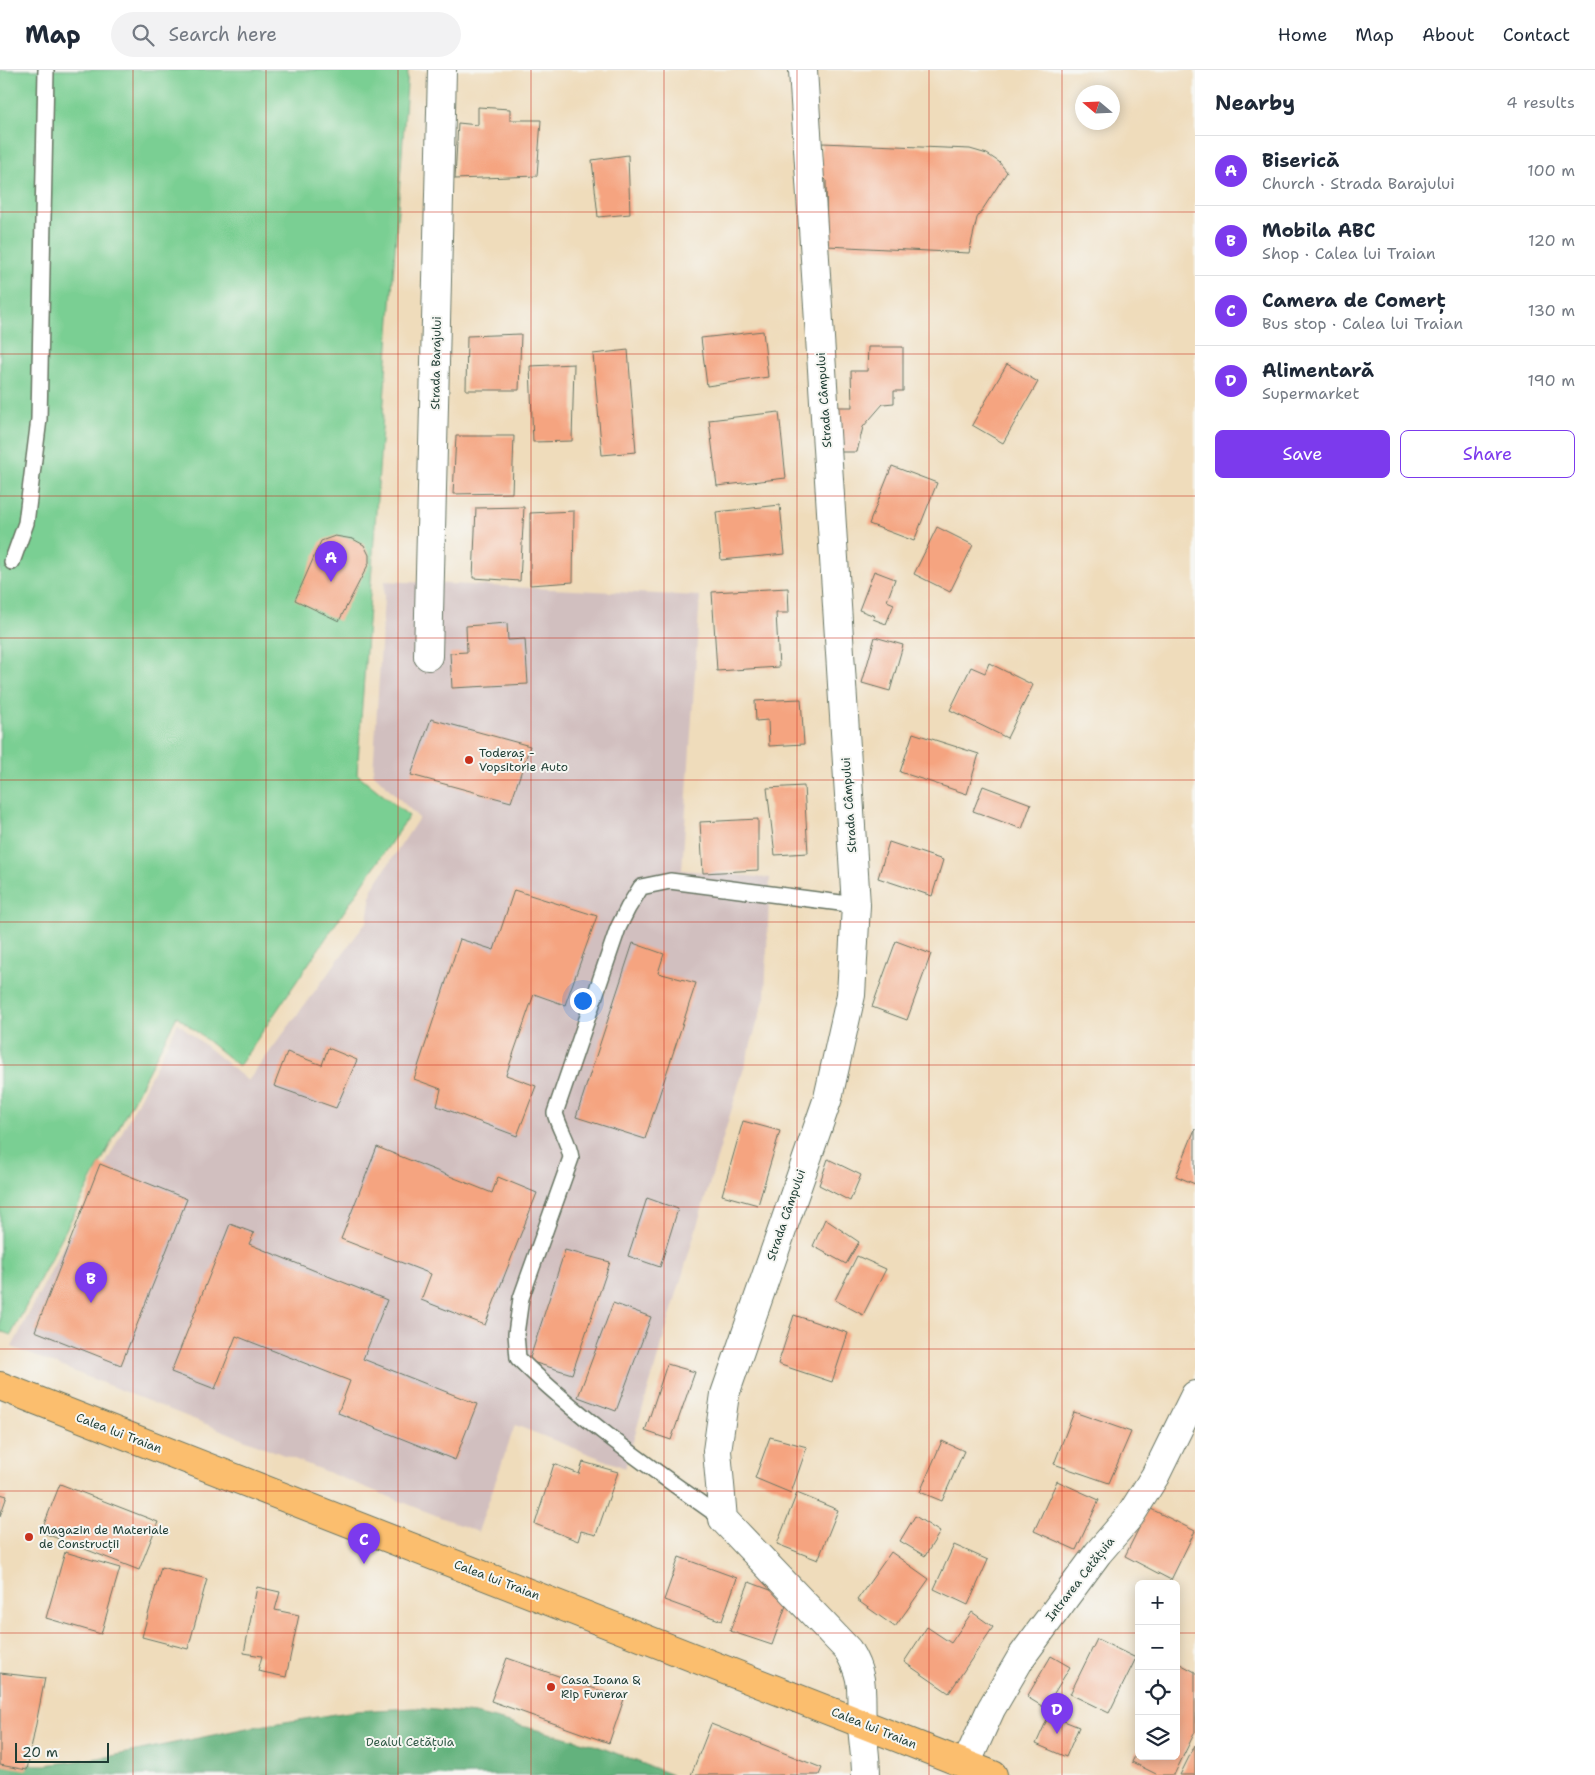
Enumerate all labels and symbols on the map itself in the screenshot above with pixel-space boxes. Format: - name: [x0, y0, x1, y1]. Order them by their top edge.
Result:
- north arrow: [1075, 85, 1120, 130]
- street label: Strada Barajului: [427, 316, 445, 410]
- street label: Strada Câmpului: [813, 352, 835, 448]
- pin: A: [315, 541, 347, 582]
- place label: Toderaș - Vopsitorie Auto: [479, 745, 568, 775]
- marker: Toderaș - Vopsitorie Auto: [463, 754, 475, 766]
- street label: Strada Câmpului: [838, 757, 860, 853]
- your location: [570, 988, 596, 1014]
- street label: Strada Câmpului: [763, 1167, 809, 1263]
- pin: B: [75, 1262, 107, 1303]
- street label: Calea lui Traian: [74, 1409, 164, 1457]
- place label: Magazin de Materiale de Construcții: [39, 1522, 169, 1552]
- pin: C: [348, 1523, 380, 1564]
- marker: Magazin de Materiale de Construcții: [23, 1531, 35, 1543]
- street label: Intrarea Cetățuia: [1042, 1533, 1118, 1624]
- street label: Calea lui Traian: [452, 1556, 542, 1604]
- place label: Casa Ioana & Rip Funerar: [561, 1672, 641, 1702]
- marker: Casa Ioana & Rip Funerar: [545, 1681, 557, 1693]
- pin: D: [1041, 1693, 1073, 1734]
- street label: Calea lui Traian: [829, 1704, 919, 1752]
- park label: Dealul Cetățuia: [366, 1734, 455, 1750]
- scale bar: [15, 1740, 109, 1763]

